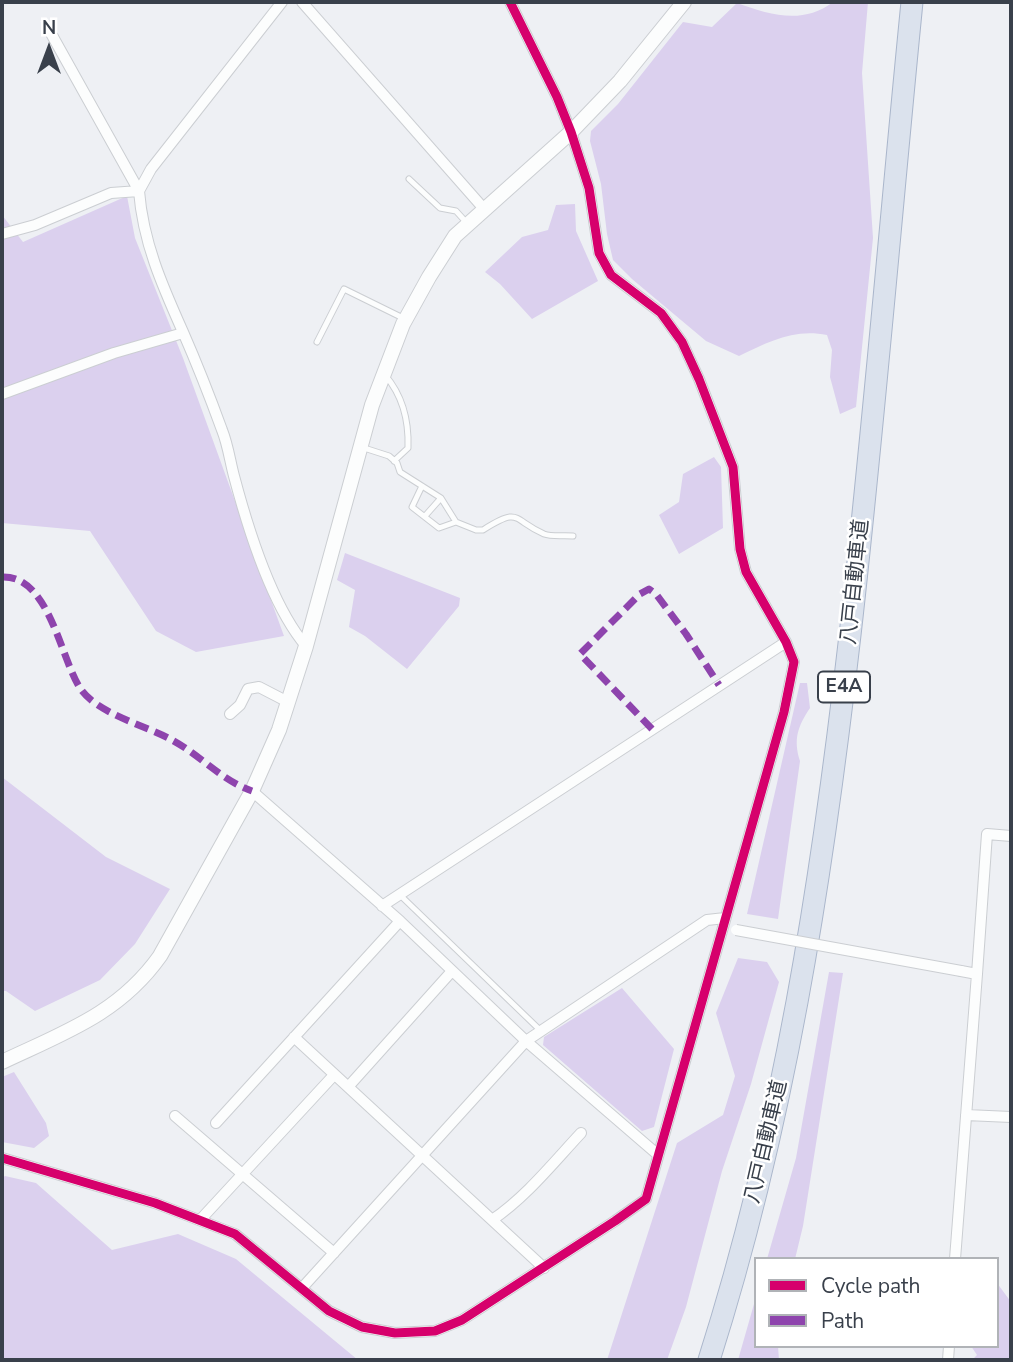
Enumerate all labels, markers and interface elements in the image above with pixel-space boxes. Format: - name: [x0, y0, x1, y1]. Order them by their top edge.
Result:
- north arrow: [14, 14, 84, 84]
- text: N: [42, 15, 56, 41]
- street label: 八戸自動車道: [837, 518, 875, 646]
- road number: E4A: [818, 672, 870, 702]
- street label: 八戸自動車道: [741, 1078, 793, 1206]
- legend: [754, 1257, 999, 1348]
- text: Cycle path: [821, 1272, 920, 1300]
- text: Path: [821, 1307, 864, 1335]

